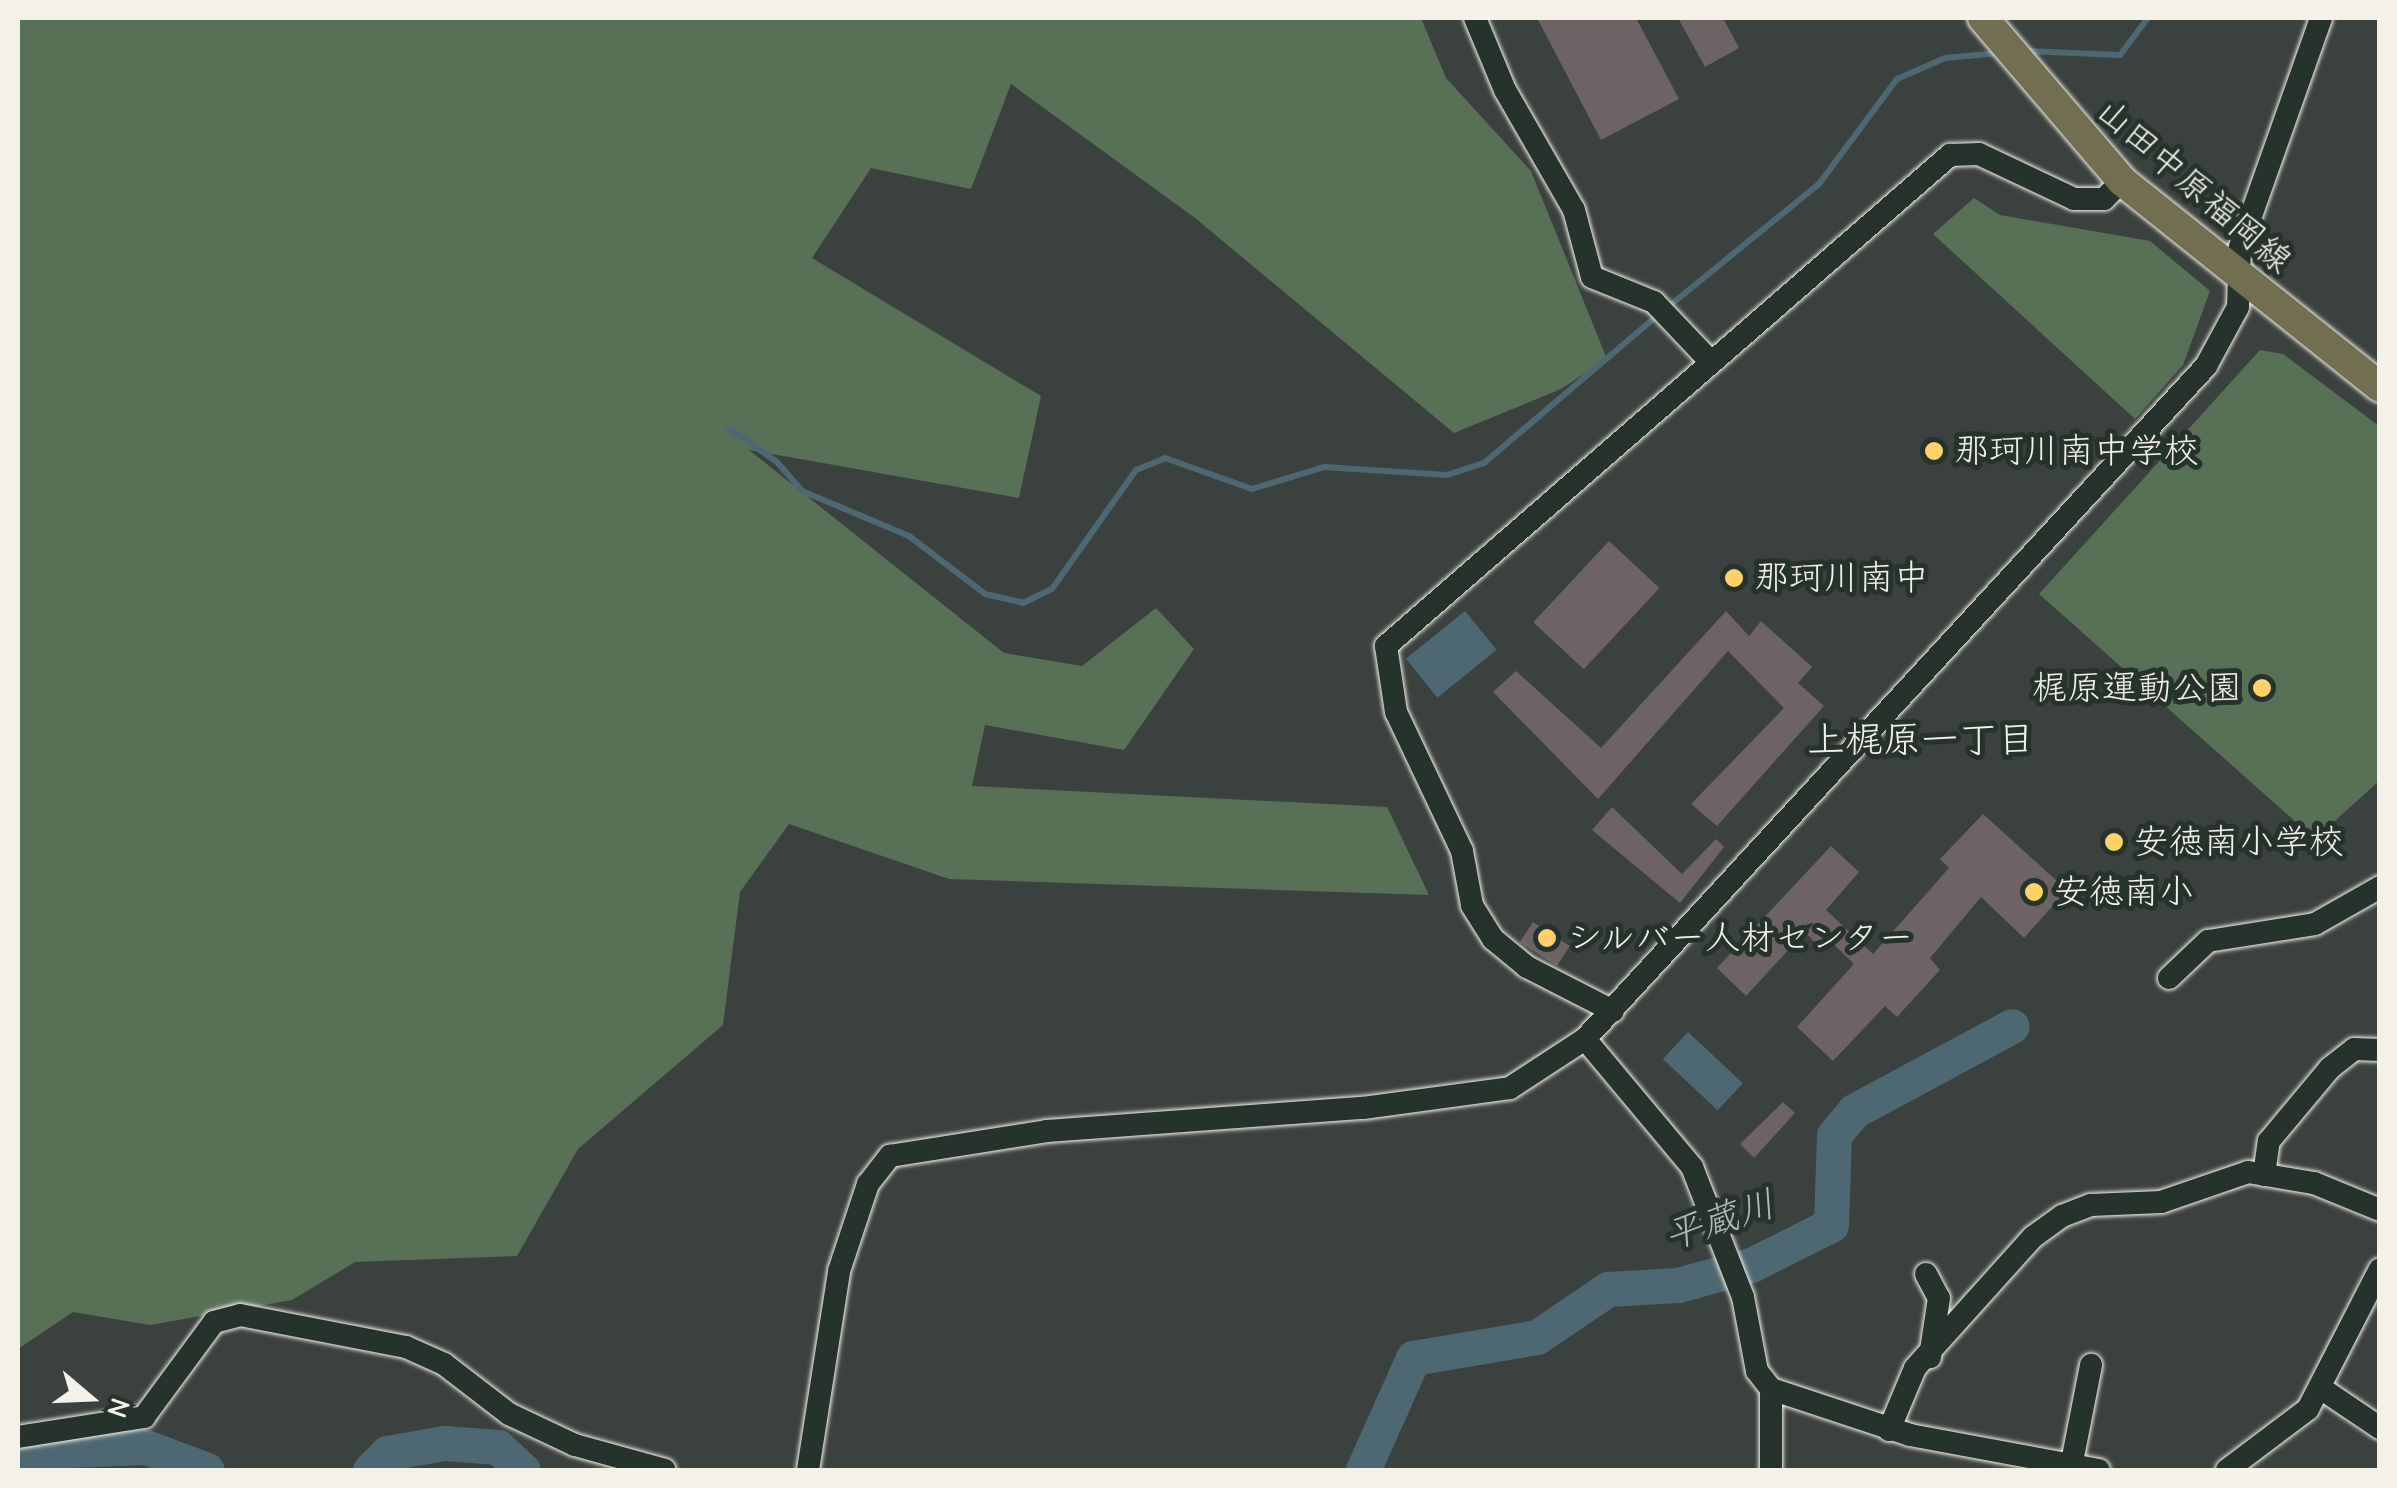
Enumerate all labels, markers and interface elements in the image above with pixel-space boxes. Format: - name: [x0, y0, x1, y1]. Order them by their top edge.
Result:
- street label: 山田中原福岡線: [2088, 90, 2300, 282]
- place label: 那珂川南中学校: [1954, 430, 2199, 472]
- marker: 那珂川南中学校: [1923, 440, 1945, 462]
- place label: 那珂川南中: [1754, 557, 1929, 599]
- marker: 那珂川南中: [1723, 567, 1745, 589]
- place label: 梶原運動公園: [2032, 667, 2242, 709]
- marker: 梶原運動公園: [2251, 677, 2273, 699]
- district label: 上梶原一丁目: [1807, 718, 2035, 764]
- place label: 安徳南小学校: [2134, 821, 2344, 863]
- marker: 安徳南小学校: [2103, 831, 2125, 853]
- place label: 安徳南小: [2054, 871, 2194, 913]
- marker: 安徳南小: [2023, 881, 2045, 903]
- place label: シルバー人材センター: [1567, 917, 1917, 959]
- marker: シルバー人材センター: [1536, 927, 1558, 949]
- water label: 平蔵川: [1659, 1182, 1781, 1260]
- north arrow: [40, 1348, 140, 1448]
- text: N: [100, 1394, 136, 1422]

